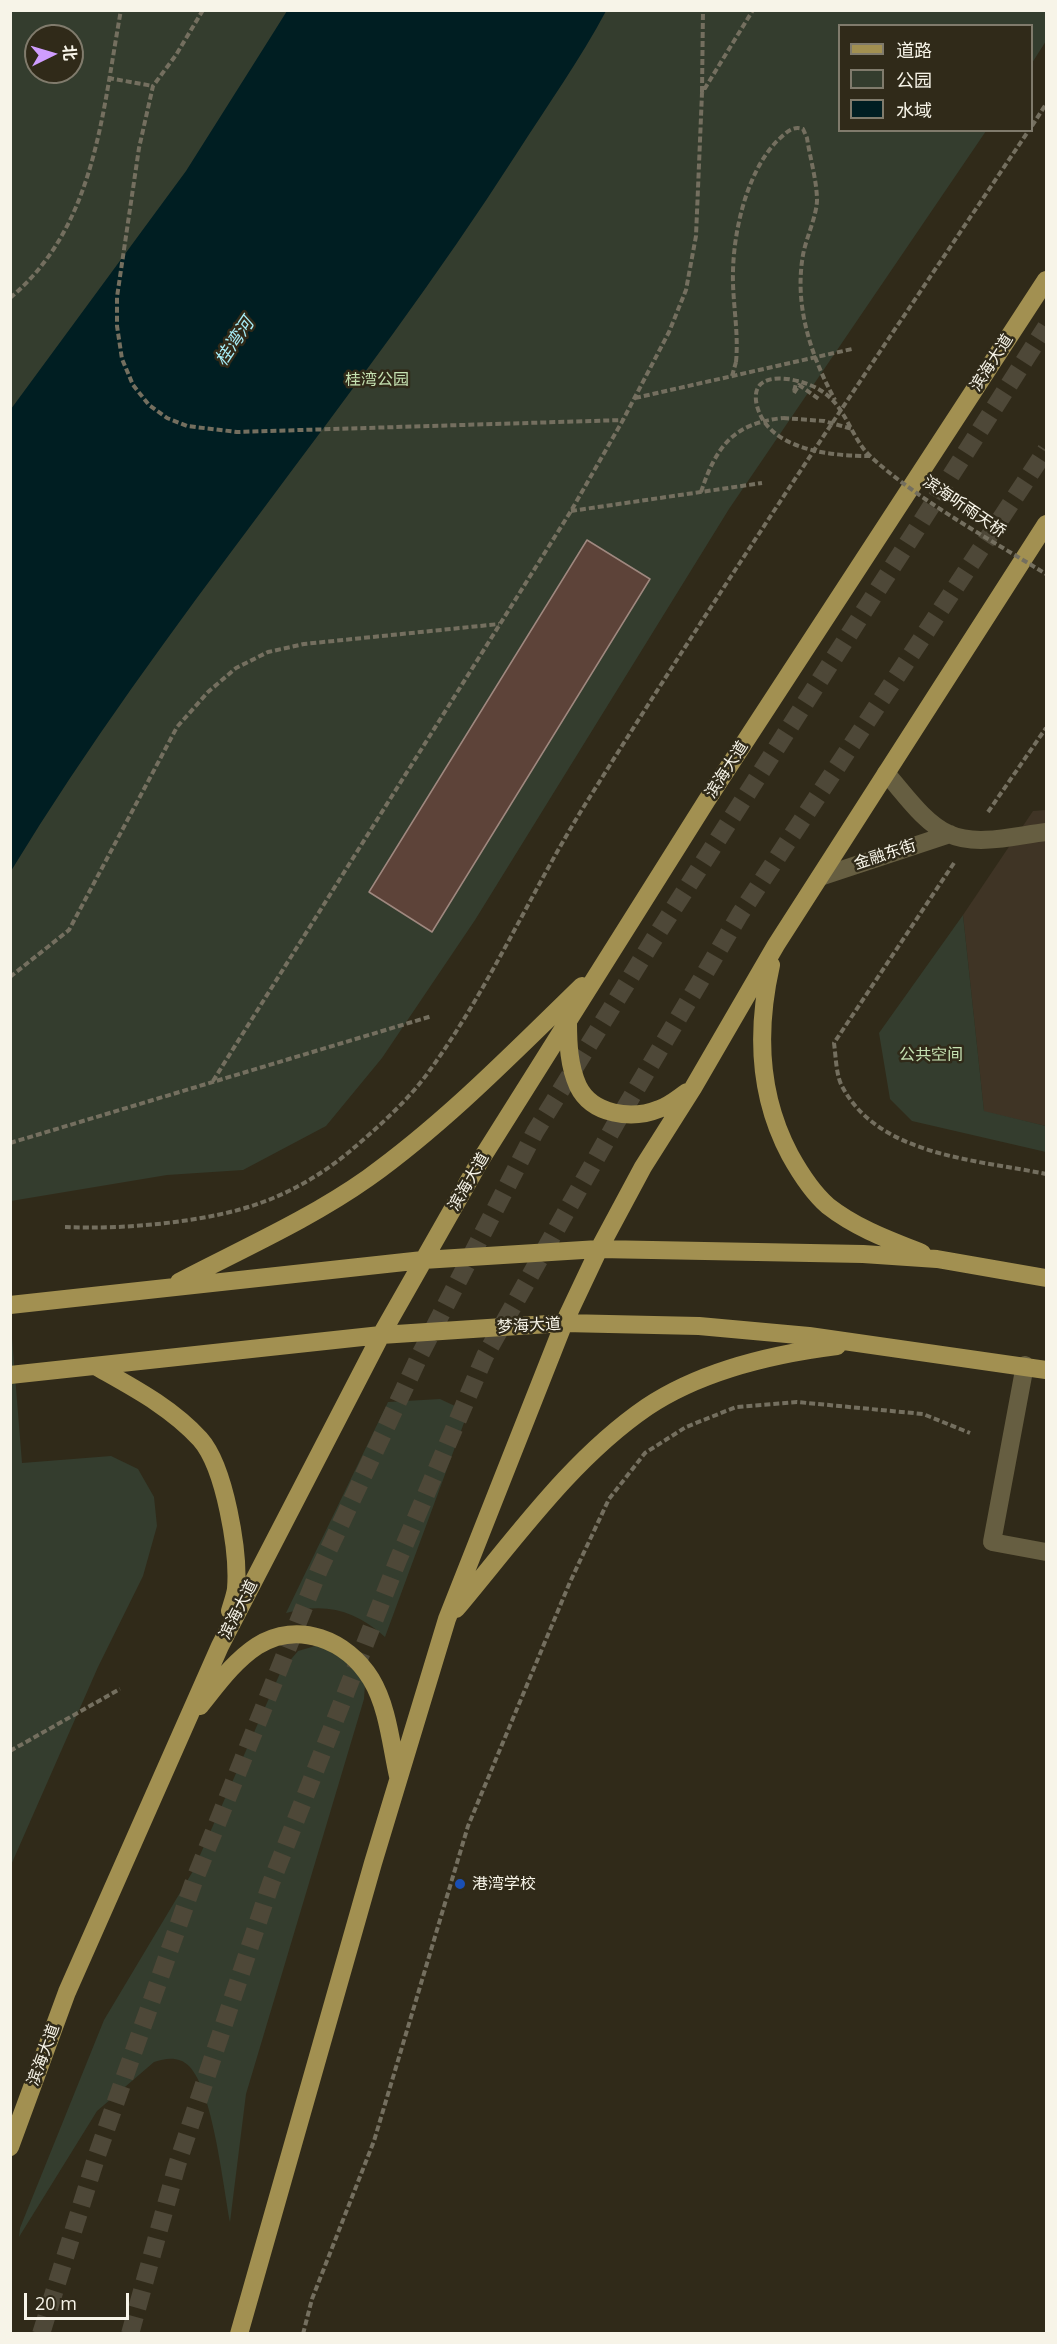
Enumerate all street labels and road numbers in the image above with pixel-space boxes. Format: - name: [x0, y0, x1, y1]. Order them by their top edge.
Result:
- street label: 滨海大道: [967, 331, 1017, 395]
- street label: 滨海听雨天桥: [919, 472, 1009, 542]
- street label: 滨海大道: [702, 738, 752, 802]
- street label: 金融东街: [852, 836, 918, 874]
- street label: 滨海大道: [445, 1149, 493, 1215]
- street label: 梦海大道: [497, 1315, 561, 1337]
- street label: 滨海大道: [216, 1577, 262, 1643]
- street label: 滨海大道: [24, 2022, 64, 2088]

